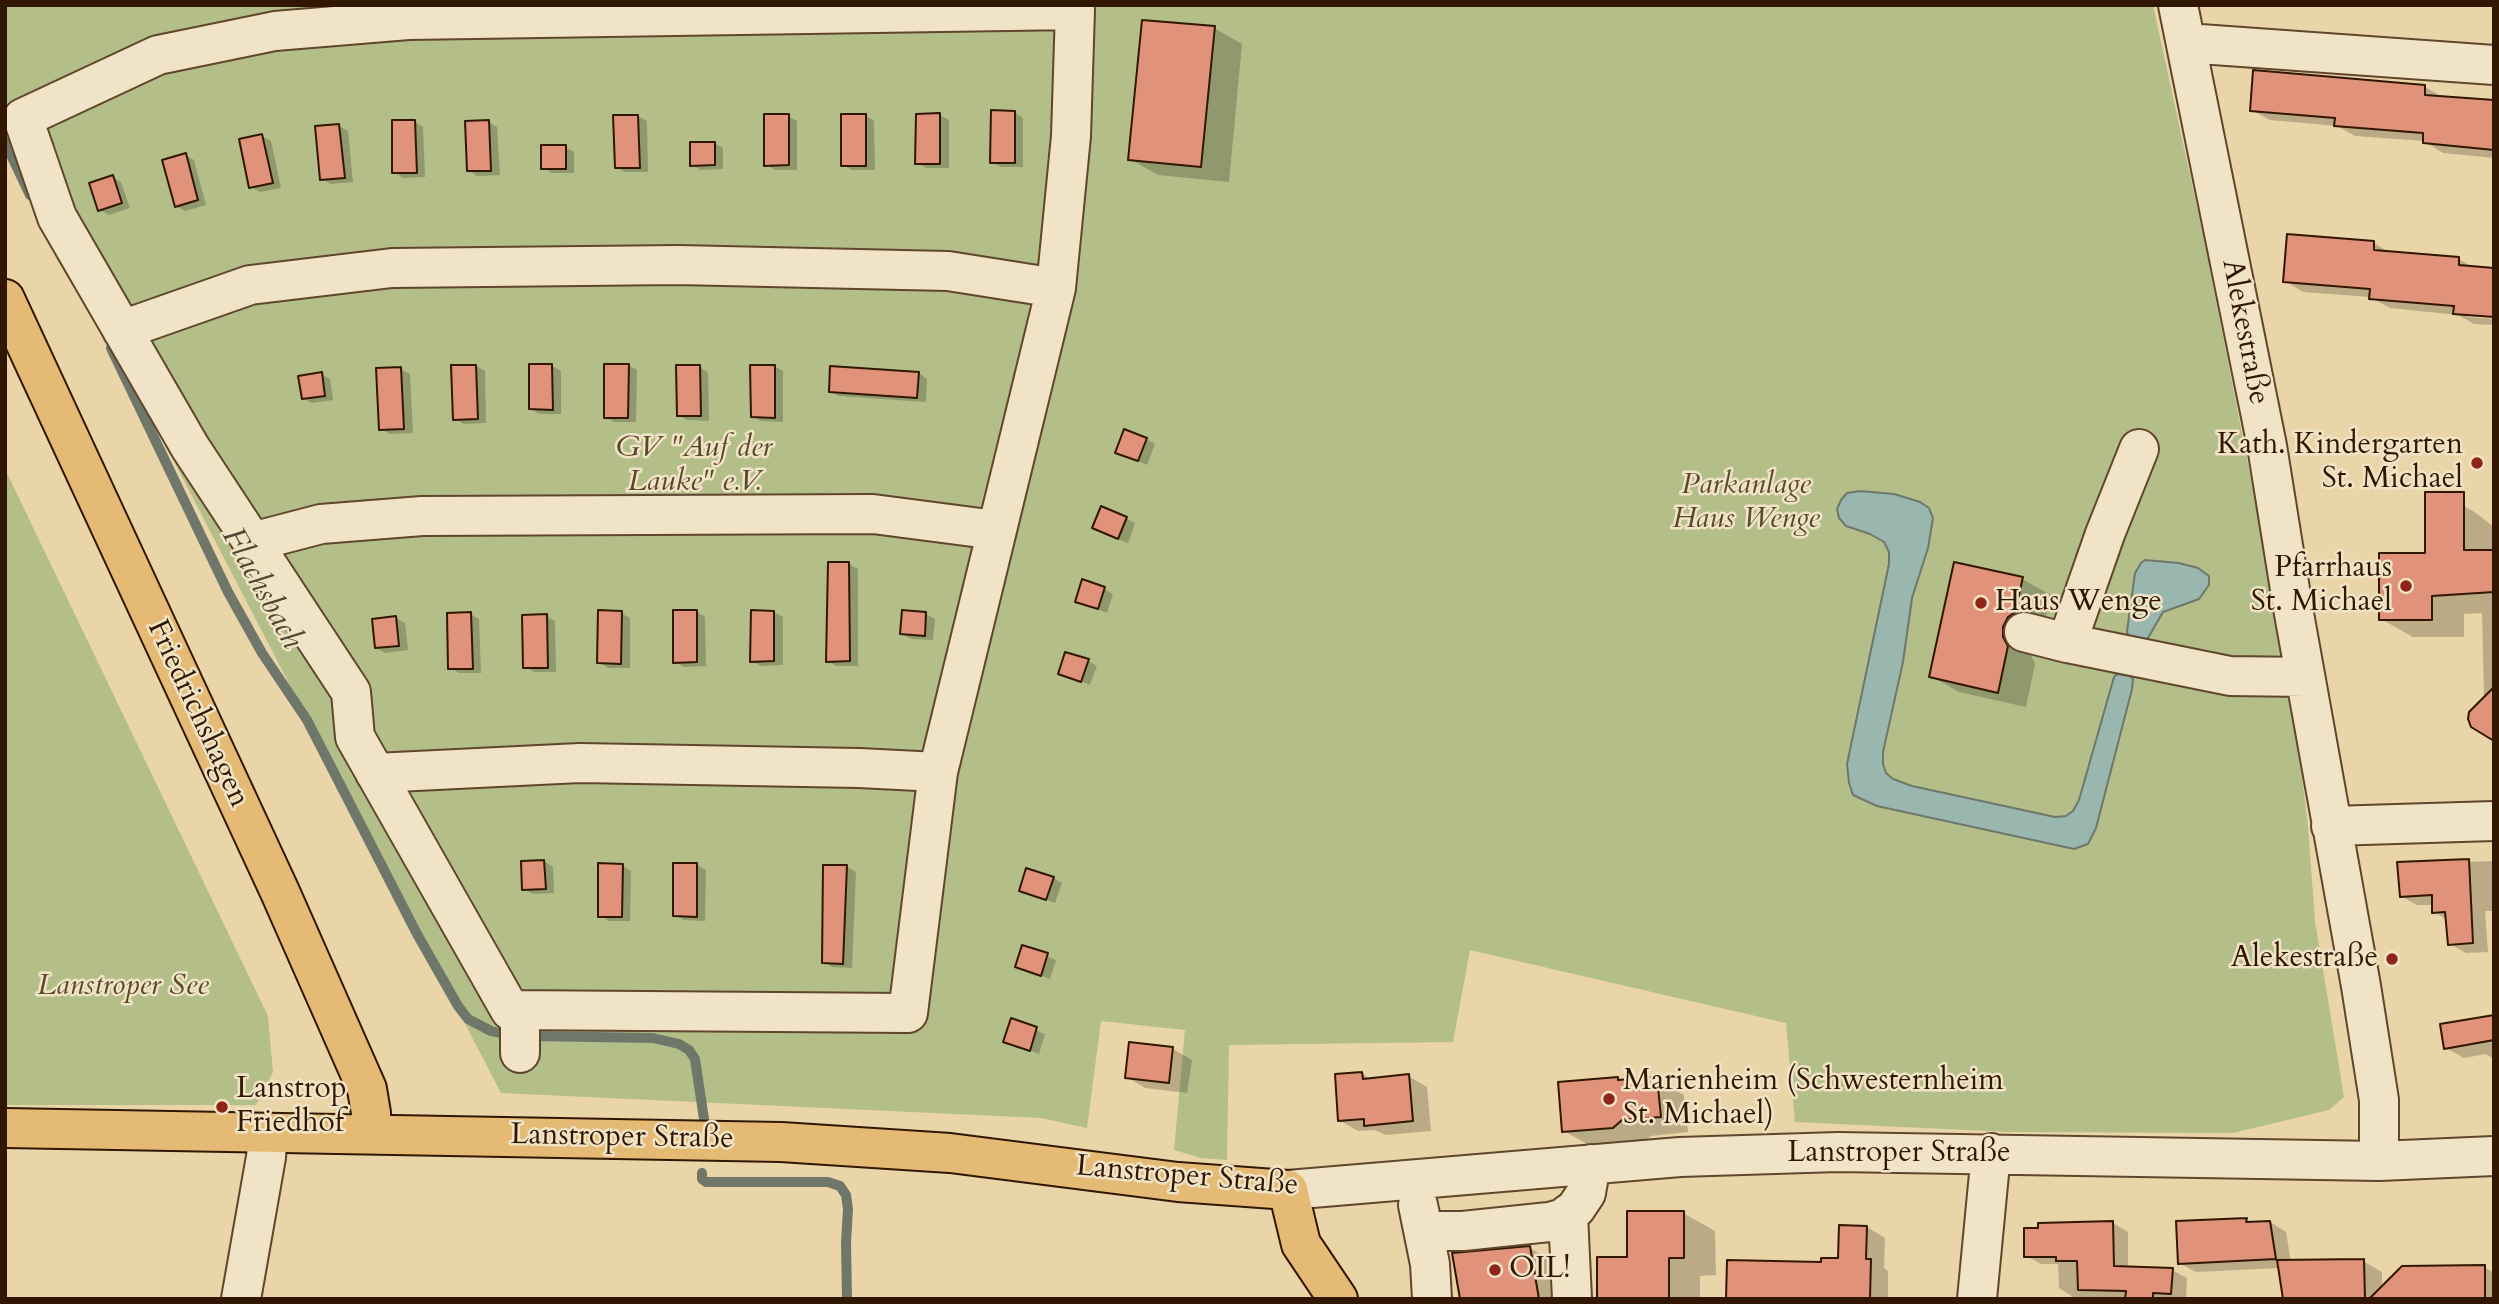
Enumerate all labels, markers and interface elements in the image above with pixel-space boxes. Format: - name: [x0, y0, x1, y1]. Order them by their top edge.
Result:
- street label: Alekestraße: [2212, 256, 2276, 408]
- place label: Kath. Kindergarten St. Michael: [2217, 428, 2463, 498]
- park label: GV "Auf der Lauke" e.V.: [616, 431, 772, 502]
- marker: Kath. Kindergarten St. Michael: [2469, 455, 2485, 471]
- park label: Parkanlage Haus Wenge: [1672, 468, 1820, 538]
- water label: Flachsbach: [212, 522, 310, 656]
- place label: Pfarrhaus St. Michael: [2251, 551, 2392, 622]
- marker: Pfarrhaus St. Michael: [2398, 578, 2414, 594]
- place label: Haus Wenge: [1995, 585, 2162, 621]
- marker: Haus Wenge: [1973, 595, 1989, 611]
- street label: Friedrichshagen: [138, 615, 256, 813]
- place label: Alekestraße: [2231, 941, 2378, 977]
- marker: Alekestraße: [2384, 951, 2400, 967]
- park label: Lanstroper See: [37, 969, 209, 1005]
- place label: Marienheim (Schwesternheim St. Michael): [1623, 1064, 2004, 1134]
- place label: Lanstrop Friedhof: [236, 1072, 347, 1142]
- marker: Marienheim (Schwesternheim St. Michael): [1601, 1091, 1617, 1107]
- marker: Lanstrop Friedhof: [214, 1099, 230, 1115]
- street label: Lanstroper Straße: [510, 1118, 734, 1158]
- street label: Lanstroper Straße: [1787, 1136, 2011, 1172]
- street label: Lanstroper Straße: [1074, 1149, 1300, 1205]
- place label: OIL!: [1509, 1252, 1570, 1288]
- marker: OIL!: [1487, 1262, 1503, 1278]

